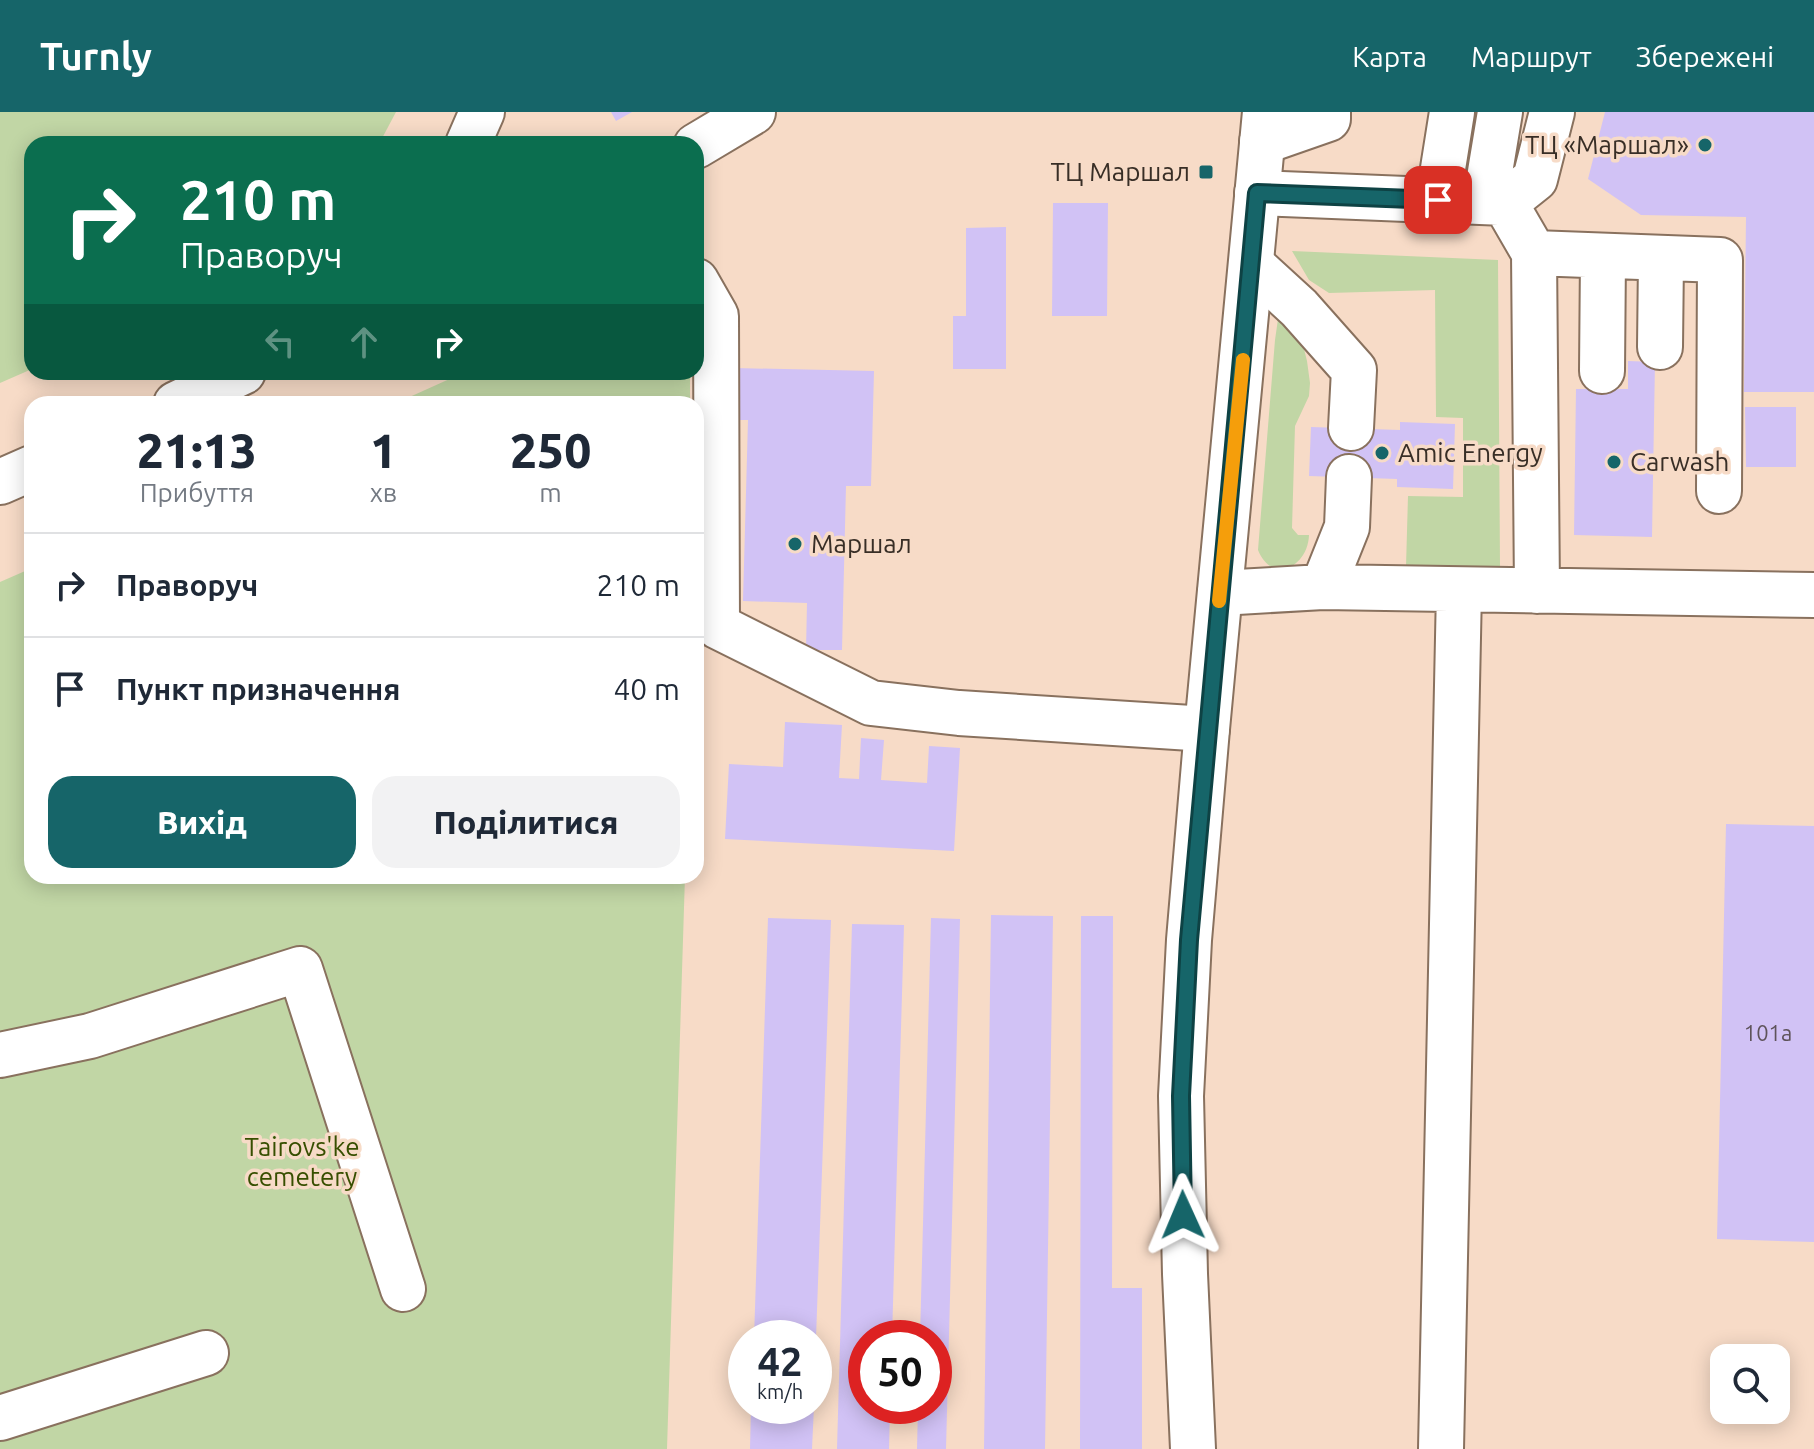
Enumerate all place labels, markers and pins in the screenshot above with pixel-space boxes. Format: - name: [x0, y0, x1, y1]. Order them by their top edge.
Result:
- place label: ТЦ «Маршал»: [1525, 130, 1689, 159]
- marker: ТЦ «Маршал»: [1696, 136, 1714, 154]
- place label: ТЦ Маршал: [1050, 157, 1190, 186]
- marker: ТЦ Маршал: [1197, 163, 1215, 181]
- pin: [1404, 166, 1472, 234]
- place label: Amic Energy: [1398, 438, 1543, 467]
- marker: Amic Energy: [1373, 444, 1391, 462]
- place label: Carwash: [1630, 447, 1729, 476]
- marker: Carwash: [1605, 453, 1623, 471]
- place label: Маршал: [811, 529, 912, 558]
- marker: Маршал: [786, 535, 804, 553]

